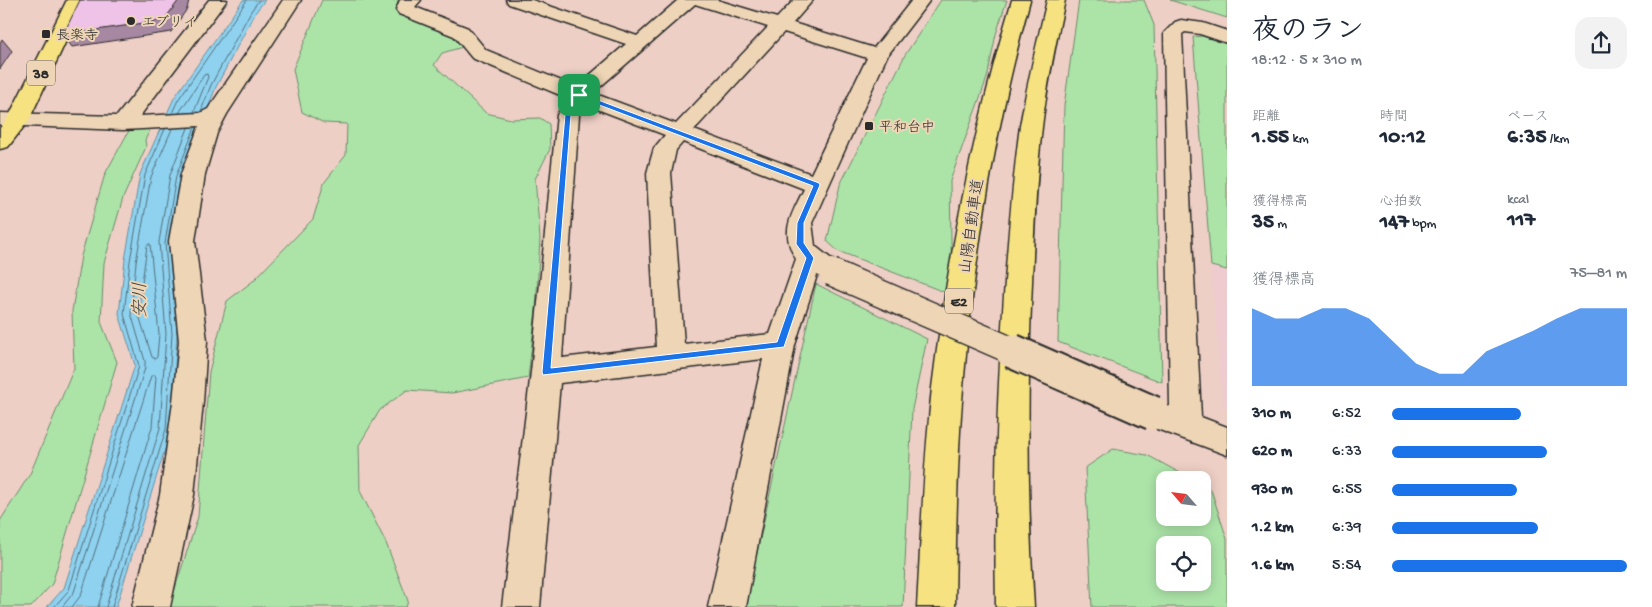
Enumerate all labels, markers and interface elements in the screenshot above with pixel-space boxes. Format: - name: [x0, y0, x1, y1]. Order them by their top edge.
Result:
- marker: エブリイ: [125, 15, 137, 27]
- place label: エブリイ: [141, 15, 197, 32]
- text: 夜のラン: [1252, 16, 1364, 49]
- button: share: [1575, 17, 1627, 69]
- marker: 長楽寺: [40, 28, 52, 40]
- place label: 長楽寺: [56, 28, 98, 45]
- text: 18:12 · 5 × 310 m: [1252, 52, 1362, 71]
- road number: 38: [27, 60, 55, 86]
- pin: [558, 74, 600, 116]
- icon: arrive: [565, 81, 593, 109]
- text: 距離: [1252, 109, 1280, 126]
- text: 時間: [1380, 109, 1408, 126]
- text: ペース: [1507, 109, 1549, 126]
- marker: 平和台中: [863, 120, 875, 132]
- place label: 平和台中: [879, 120, 935, 137]
- text: 1.55: [1252, 126, 1289, 151]
- text: 10:12: [1380, 126, 1425, 151]
- text: 6:35: [1507, 126, 1547, 151]
- text: km: [1289, 131, 1309, 148]
- text: /km: [1547, 131, 1569, 148]
- street label: 山陽自動車道: [955, 177, 990, 275]
- text: kcal: [1507, 192, 1529, 209]
- text: 獲得標高: [1252, 194, 1308, 211]
- text: 心拍数: [1380, 194, 1422, 211]
- text: 117: [1507, 209, 1535, 234]
- text: 35: [1252, 211, 1274, 236]
- text: 147: [1380, 211, 1409, 236]
- text: m: [1274, 216, 1287, 233]
- text: bpm: [1409, 216, 1437, 233]
- text: 75–81 m: [1570, 265, 1627, 284]
- text: 獲得標高: [1252, 272, 1316, 291]
- water label: 安川: [130, 282, 152, 318]
- road number: E2: [945, 288, 973, 314]
- text: 310 m: [1252, 405, 1291, 424]
- text: 6:52: [1332, 405, 1361, 424]
- text: 620 m: [1252, 443, 1292, 462]
- text: 6:33: [1332, 443, 1362, 462]
- north arrow: [1156, 471, 1211, 526]
- map controls: [1156, 471, 1211, 591]
- text: 930 m: [1252, 481, 1293, 500]
- text: 6:55: [1332, 481, 1362, 500]
- text: 1.2 km: [1252, 519, 1294, 538]
- text: 6:39: [1332, 519, 1361, 538]
- button: locate: [1156, 536, 1211, 591]
- text: 1.6 km: [1252, 557, 1294, 576]
- text: 5:54: [1332, 557, 1361, 576]

